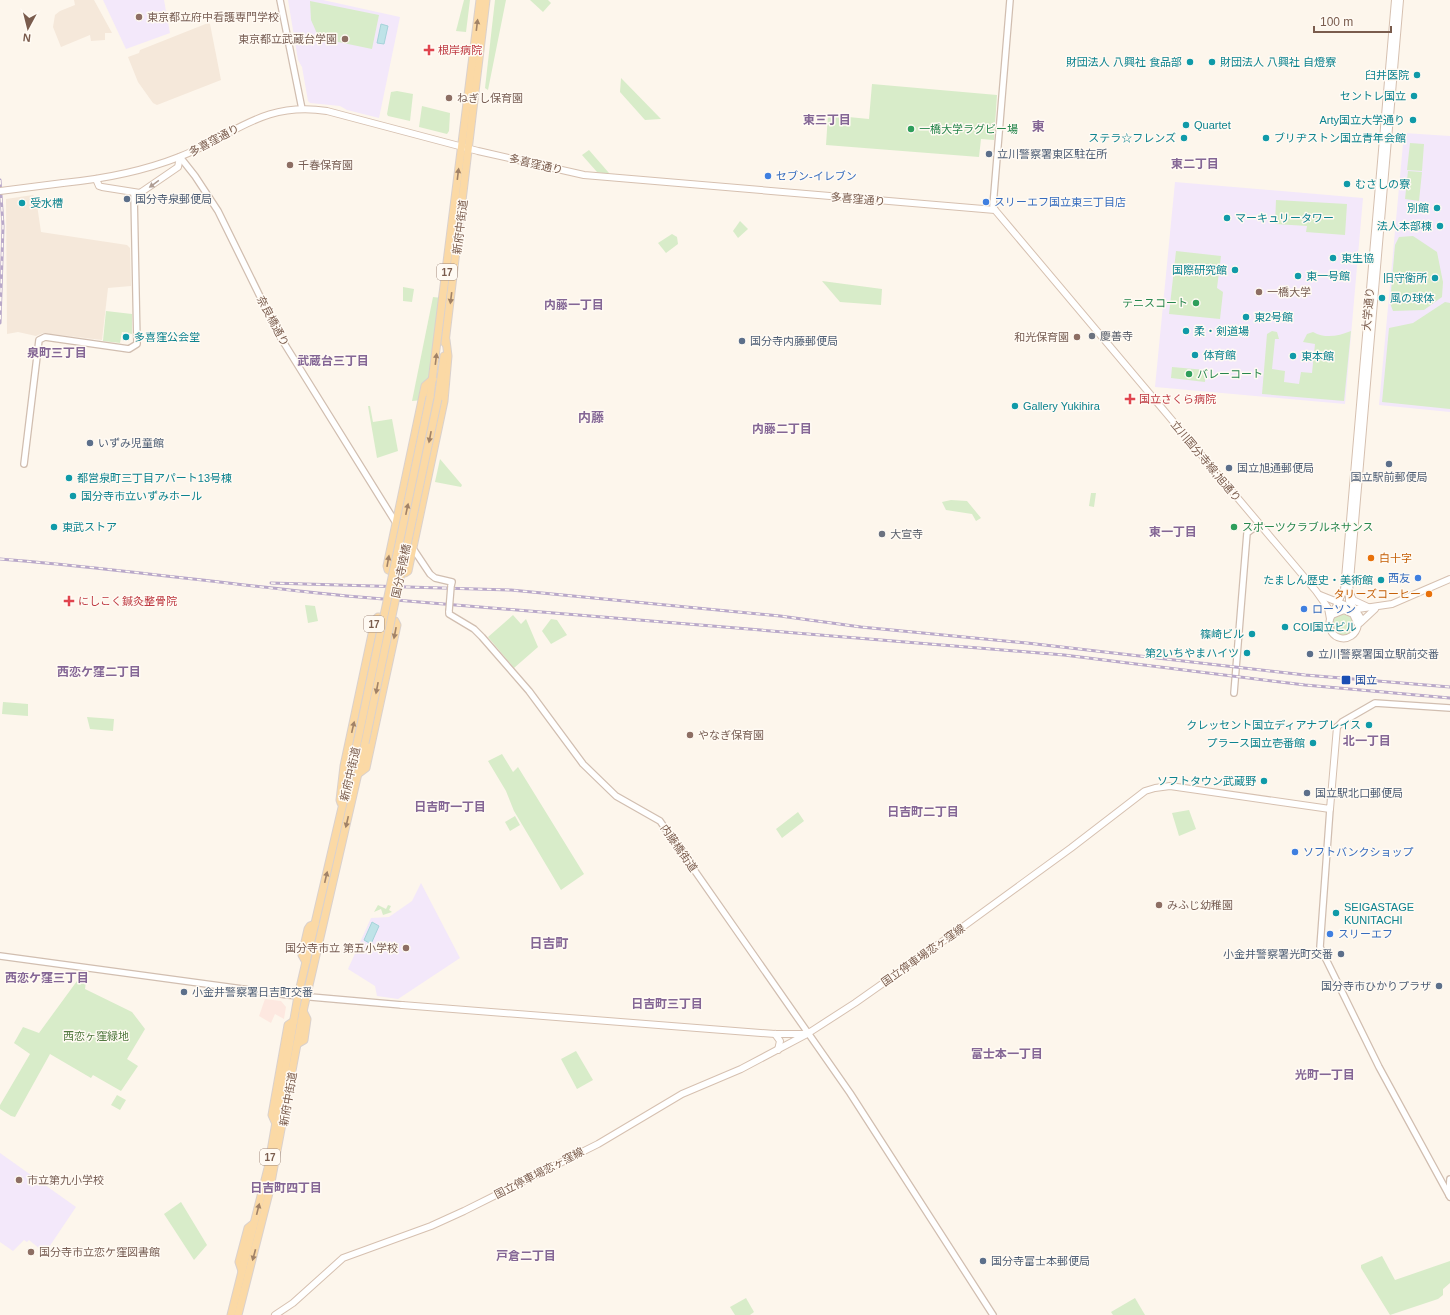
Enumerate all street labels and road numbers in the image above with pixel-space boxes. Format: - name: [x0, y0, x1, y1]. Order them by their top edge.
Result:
- street label: 多喜窪通り: [187, 122, 241, 158]
- street label: 多喜窪通り: [508, 152, 564, 176]
- street label: 多喜窪通り: [830, 191, 886, 207]
- street label: 新府中街道: [451, 199, 469, 255]
- road number: 17: [437, 264, 457, 280]
- street label: 大学通り: [1360, 287, 1376, 331]
- street label: 奈良橋通り: [255, 294, 291, 348]
- street label: 立川国分寺線;旭通り: [1169, 418, 1243, 504]
- street label: 国分寺陸橋: [389, 543, 413, 599]
- road number: 17: [364, 616, 384, 632]
- street label: 新府中街道: [338, 746, 362, 802]
- street label: 内藤橋街道: [658, 822, 700, 874]
- street label: 国立停車場恋ヶ窪線: [879, 922, 967, 988]
- street label: 新府中街道: [277, 1071, 299, 1127]
- street label: 国立停車場恋ヶ窪線: [492, 1145, 586, 1201]
- road number: 17: [260, 1149, 280, 1165]

